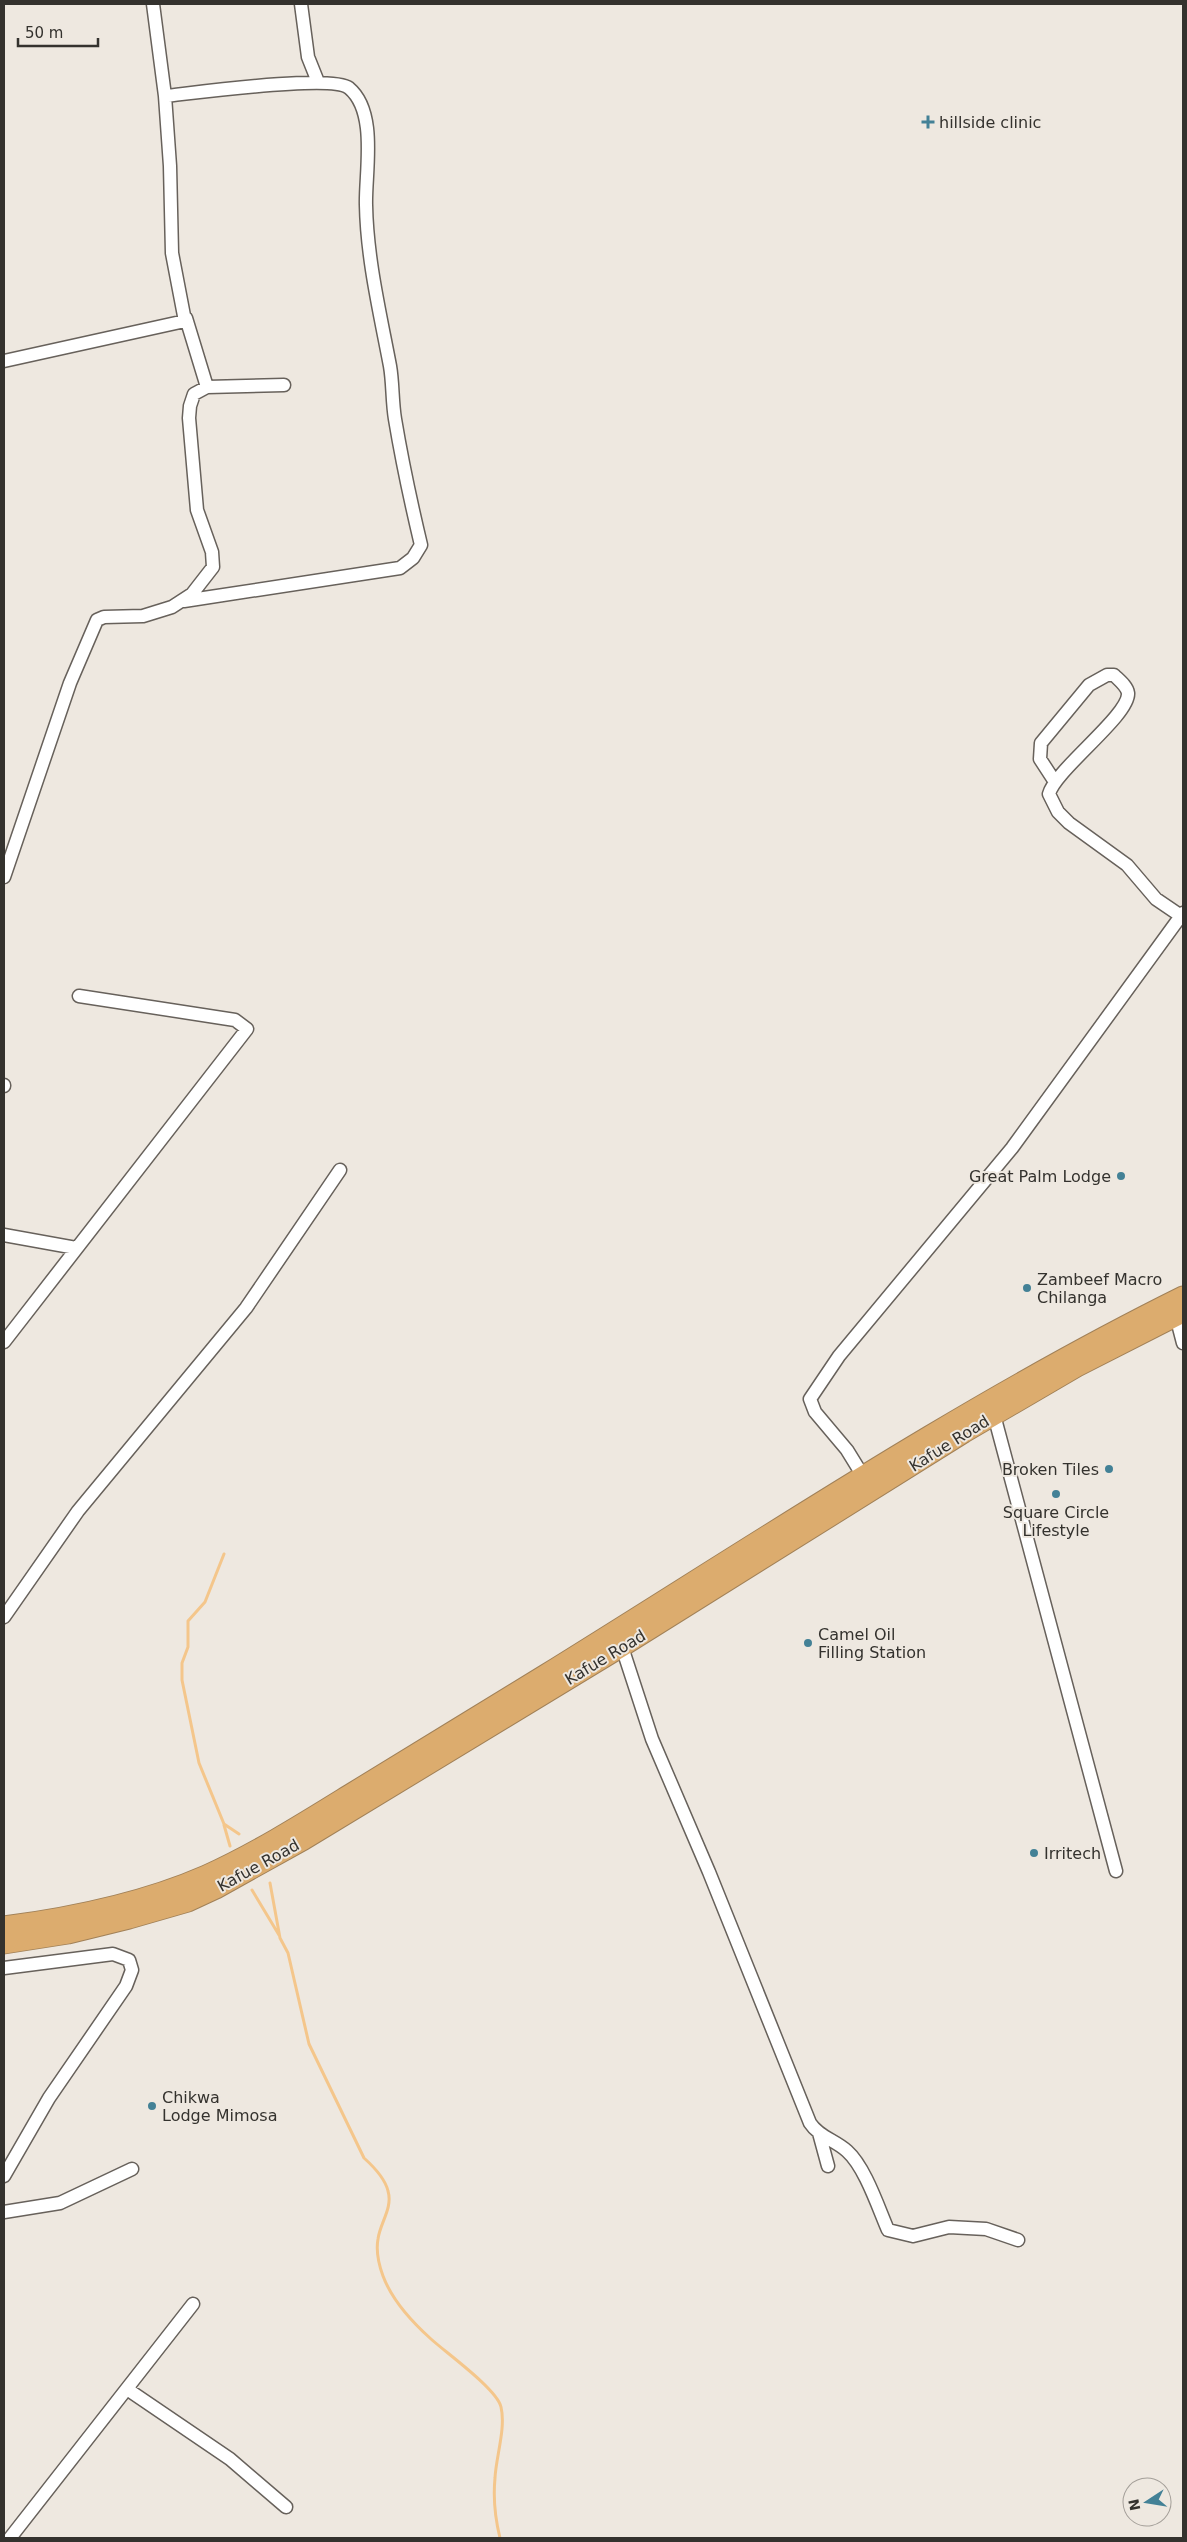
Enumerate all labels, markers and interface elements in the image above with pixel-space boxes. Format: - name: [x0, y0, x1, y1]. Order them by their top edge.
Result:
- scale bar: [18, 15, 98, 47]
- text: 50 m: [25, 24, 63, 42]
- place label: hillside clinic: [939, 113, 1041, 132]
- marker: hillside clinic: [921, 115, 935, 129]
- place label: Great Palm Lodge: [969, 1167, 1111, 1186]
- marker: Great Palm Lodge: [1115, 1170, 1127, 1182]
- place label: Zambeef Macro Chilanga: [1037, 1270, 1162, 1307]
- marker: Zambeef Macro Chilanga: [1021, 1282, 1033, 1294]
- street label: Kafue Road: [906, 1411, 993, 1476]
- place label: Broken Tiles: [1002, 1460, 1099, 1479]
- marker: Broken Tiles: [1103, 1463, 1115, 1475]
- marker: Square Circle Lifestyle: [1050, 1488, 1062, 1500]
- place label: Square Circle Lifestyle: [1003, 1503, 1109, 1540]
- place label: Camel Oil Filling Station: [818, 1625, 926, 1662]
- street label: Kafue Road: [561, 1626, 649, 1689]
- marker: Camel Oil Filling Station: [802, 1637, 814, 1649]
- street label: Kafue Road: [214, 1835, 303, 1896]
- place label: Irritech: [1044, 1844, 1101, 1863]
- marker: Irritech: [1028, 1847, 1040, 1859]
- place label: Chikwa Lodge Mimosa: [162, 2088, 277, 2125]
- marker: Chikwa Lodge Mimosa: [146, 2100, 158, 2112]
- north arrow: [1122, 2477, 1172, 2527]
- text: N: [1125, 2497, 1143, 2512]

